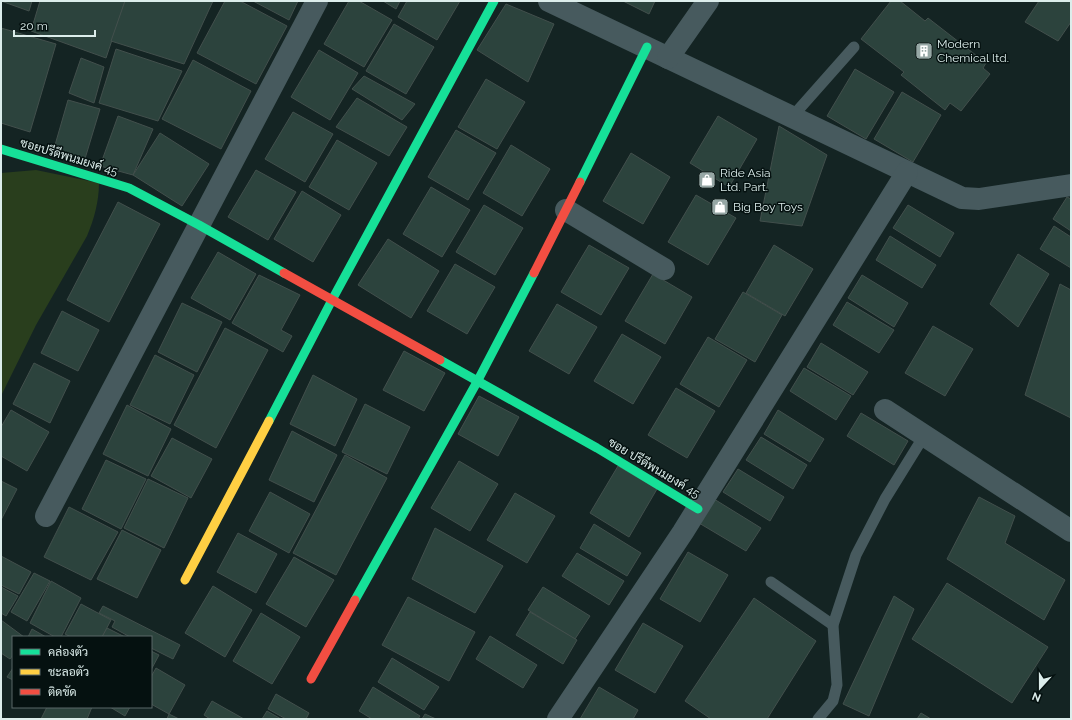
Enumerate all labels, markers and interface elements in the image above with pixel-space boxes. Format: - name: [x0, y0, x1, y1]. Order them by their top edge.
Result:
- scale bar: [14, 12, 95, 38]
- text: 20 m: [20, 19, 48, 33]
- place label: Modern Chemical ltd.: [937, 37, 1009, 65]
- building icon: Modern Chemical ltd.: [914, 41, 934, 61]
- street label: ซอยปรีดีพนมยงค์ 45: [18, 135, 120, 179]
- place label: Ride Asia Ltd. Part.: [720, 166, 771, 194]
- shop icon: Ride Asia Ltd. Part.: [697, 170, 717, 190]
- shop icon: Big Boy Toys: [710, 197, 730, 217]
- place label: Big Boy Toys: [733, 200, 803, 214]
- street label: ซอย ปรีดีพนมยงค์ 45: [606, 434, 703, 501]
- legend: [12, 636, 152, 708]
- text: คล่องตัว: [48, 645, 88, 659]
- text: ชะลอตัว: [48, 665, 89, 679]
- north arrow: [1020, 668, 1060, 708]
- text: ติดขัด: [48, 685, 77, 699]
- text: N: [1030, 689, 1043, 704]

